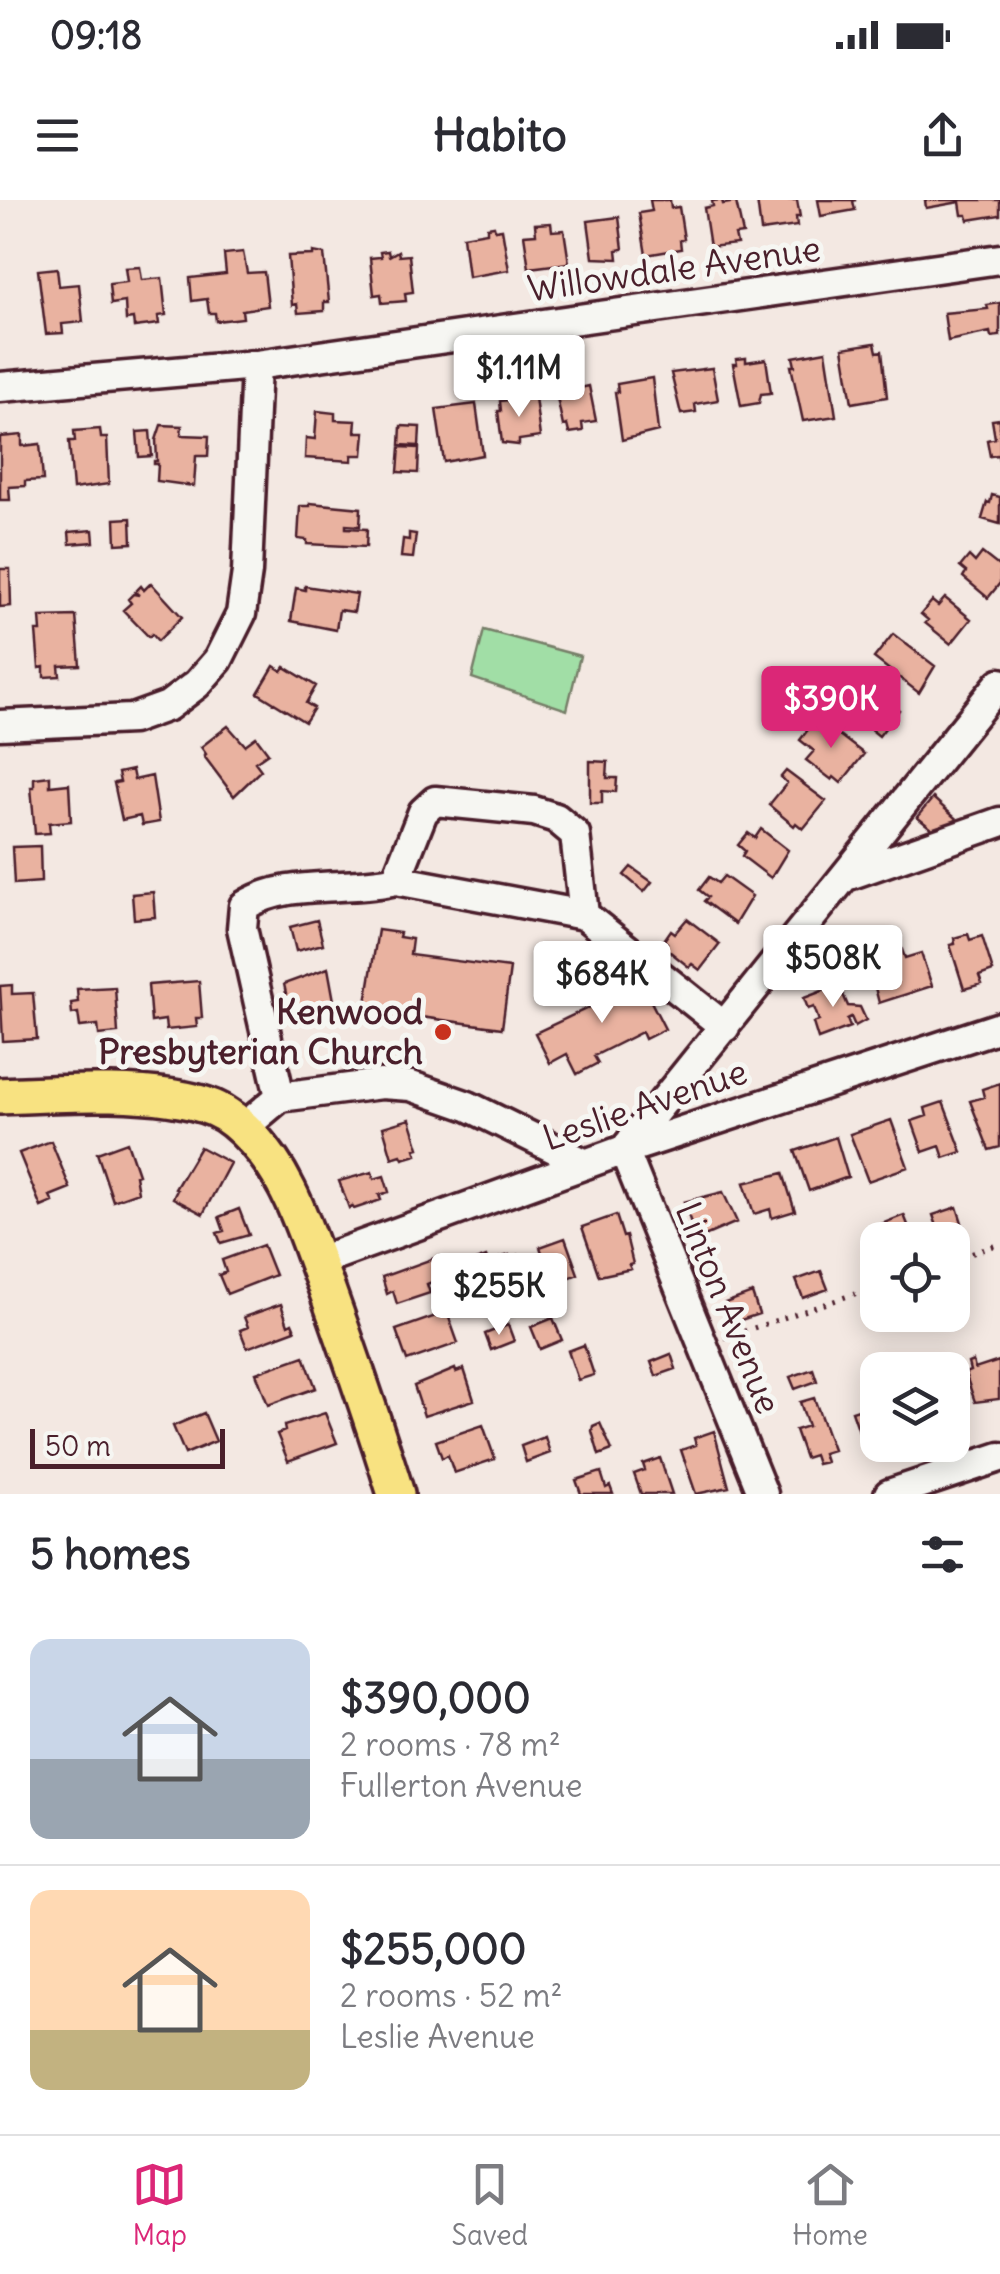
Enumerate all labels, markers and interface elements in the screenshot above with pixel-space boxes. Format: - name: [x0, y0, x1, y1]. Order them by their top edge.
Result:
- text: 09:18: [50, 12, 142, 59]
- text: Habito: [433, 107, 567, 163]
- icon: menu: [30, 108, 85, 163]
- icon: share: [915, 108, 970, 163]
- street label: Willowdale Avenue: [525, 226, 823, 310]
- pin: $1.11M: [438, 335, 600, 420]
- text: $1.11M: [476, 347, 562, 388]
- pin: $390K: [761, 666, 901, 751]
- text: $390K: [783, 678, 879, 719]
- pin: $508K: [763, 925, 903, 1010]
- text: $508K: [785, 937, 881, 978]
- pin: $684K: [532, 941, 672, 1026]
- text: $684K: [556, 953, 648, 994]
- place label: Kenwood Presbyterian Church: [98, 989, 423, 1073]
- marker: Kenwood Presbyterian Church: [432, 1021, 454, 1043]
- street label: Leslie Avenue: [537, 1049, 753, 1160]
- street label: Linton Avenue: [667, 1195, 791, 1420]
- map controls: [860, 1222, 970, 1462]
- button: locate: [860, 1222, 970, 1332]
- pin: $255K: [429, 1253, 569, 1338]
- text: $255K: [453, 1265, 545, 1306]
- button: layers: [860, 1352, 970, 1462]
- scale bar: [30, 1424, 225, 1468]
- text: 50 m: [45, 1428, 111, 1464]
- icon: filters: [915, 1527, 970, 1582]
- text: 5 homes: [30, 1528, 191, 1580]
- text: $390,000: [340, 1672, 531, 1724]
- icon: home: [110, 1679, 230, 1799]
- text: 2 rooms · 78 m²: [340, 1724, 561, 1765]
- text: Fullerton Avenue: [340, 1765, 582, 1806]
- text: $255,000: [340, 1923, 526, 1975]
- icon: home: [110, 1930, 230, 2050]
- text: 2 rooms · 52 m²: [340, 1975, 562, 2016]
- text: Leslie Avenue: [340, 2016, 535, 2057]
- tab: Map: [132, 2157, 187, 2253]
- tab: Saved: [451, 2157, 528, 2253]
- tab: Home: [792, 2157, 868, 2253]

